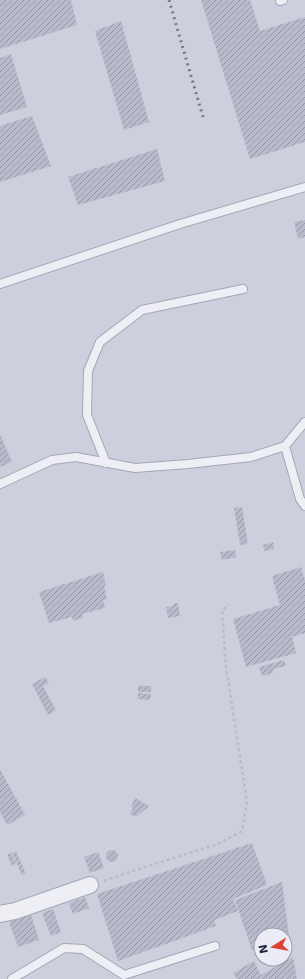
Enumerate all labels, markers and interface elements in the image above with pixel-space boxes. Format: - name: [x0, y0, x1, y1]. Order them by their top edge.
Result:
- north arrow: [253, 927, 293, 967]
- text: N: [256, 943, 271, 955]

